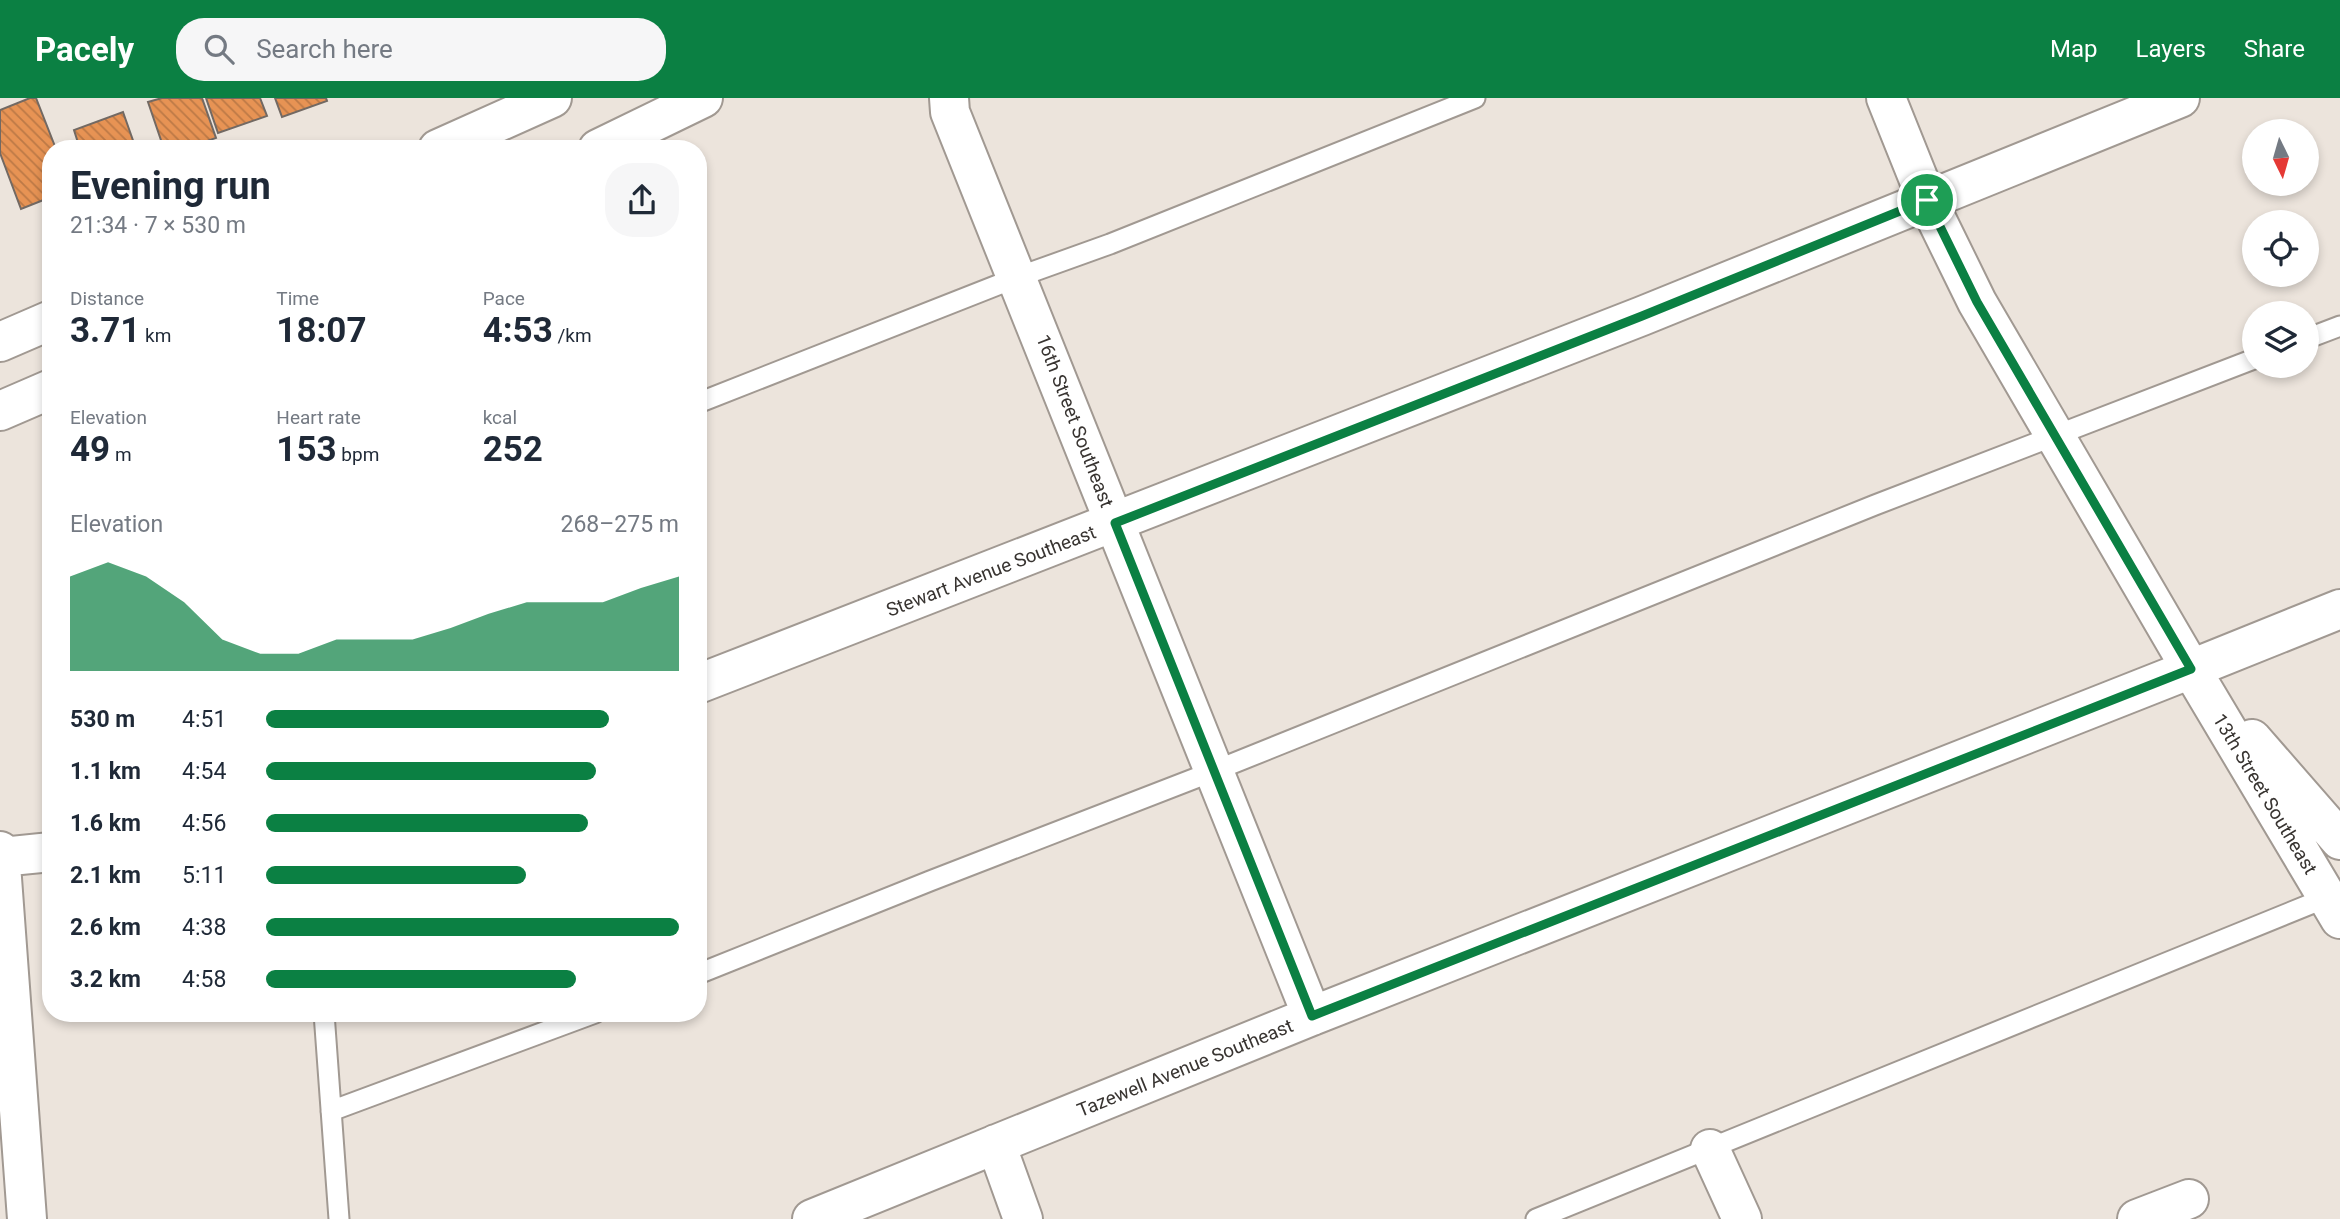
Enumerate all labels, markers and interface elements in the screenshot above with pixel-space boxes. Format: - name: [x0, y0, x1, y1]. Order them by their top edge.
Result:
- search box: [176, 18, 666, 81]
- text: Pacely: [35, 30, 134, 69]
- icon: search: [200, 30, 238, 68]
- text: Search here: [256, 34, 393, 64]
- text: Map: [2050, 35, 2098, 63]
- text: Layers: [2136, 35, 2206, 63]
- text: Share: [2244, 35, 2305, 63]
- north arrow: [2242, 119, 2319, 196]
- map controls: [2242, 119, 2319, 378]
- button: share: [605, 163, 679, 237]
- text: Evening run: [70, 164, 271, 208]
- pin: [1897, 170, 1957, 230]
- icon: arrive: [1908, 181, 1946, 219]
- button: locate: [2242, 210, 2319, 287]
- text: 21:34 · 7 × 530 m: [70, 212, 246, 239]
- text: Distance: [70, 287, 144, 310]
- text: Time: [276, 287, 319, 310]
- text: Pace: [483, 287, 525, 310]
- button: layers: [2242, 301, 2319, 378]
- text: 3.71: [70, 310, 140, 351]
- text: 18:07: [276, 310, 367, 351]
- text: 4:53: [483, 310, 553, 351]
- text: km: [140, 324, 171, 347]
- text: /km: [553, 324, 592, 347]
- street label: 16th Street Southeast: [1031, 331, 1119, 511]
- text: Elevation: [70, 406, 147, 429]
- text: Heart rate: [276, 406, 361, 429]
- text: kcal: [483, 406, 517, 429]
- text: 49: [70, 429, 110, 470]
- text: 153: [276, 429, 337, 470]
- text: 252: [483, 429, 543, 470]
- text: m: [110, 443, 132, 466]
- text: bpm: [337, 443, 379, 466]
- text: Elevation: [70, 511, 163, 538]
- text: 268–275 m: [560, 511, 679, 538]
- street label: Stewart Avenue Southeast: [883, 520, 1099, 622]
- text: 530 m: [70, 706, 135, 733]
- text: 4:51: [182, 706, 226, 733]
- street label: 13th Street Southeast: [2208, 710, 2322, 878]
- text: 1.1 km: [70, 758, 141, 785]
- text: 4:54: [182, 758, 226, 785]
- text: 1.6 km: [70, 810, 141, 837]
- text: 4:56: [182, 810, 226, 837]
- text: 2.1 km: [70, 862, 141, 889]
- text: 5:11: [182, 862, 226, 889]
- text: 2.6 km: [70, 914, 141, 941]
- text: 4:38: [182, 914, 226, 941]
- text: 3.2 km: [70, 966, 141, 993]
- text: 4:58: [182, 966, 226, 993]
- street label: Tazewell Avenue Southeast: [1074, 1014, 1296, 1122]

